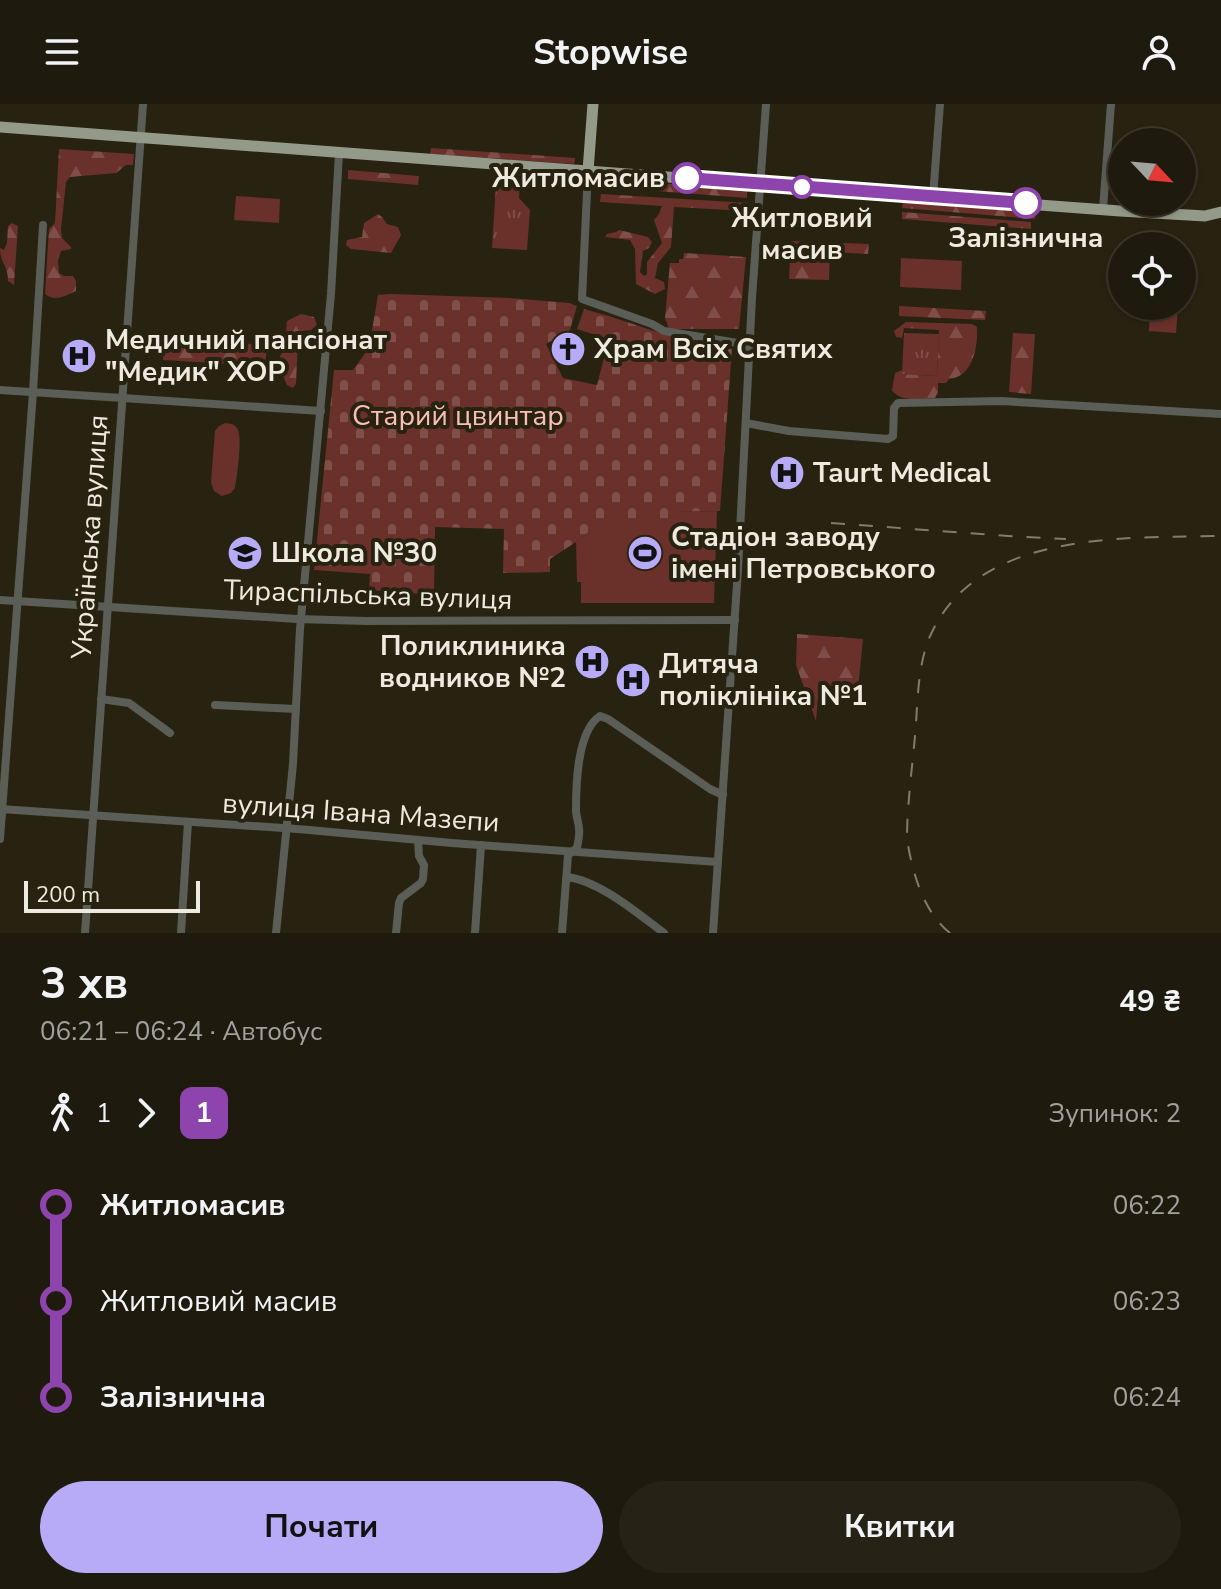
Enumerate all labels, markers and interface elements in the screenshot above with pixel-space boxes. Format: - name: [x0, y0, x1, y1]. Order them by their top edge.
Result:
- text: Stopwise: [533, 28, 688, 77]
- icon: menu: [40, 30, 84, 74]
- icon: person: [1137, 30, 1181, 74]
- north arrow: [1108, 128, 1196, 216]
- map controls: [1108, 128, 1196, 320]
- place label: Житломасив: [492, 159, 665, 197]
- marker: Житломасив: [672, 163, 702, 193]
- marker: Житловий масив: [791, 176, 813, 198]
- marker: Залізнична: [1011, 188, 1041, 218]
- place label: Житловий масив: [731, 199, 873, 269]
- place label: Залізнична: [949, 219, 1103, 257]
- button: locate: [1108, 232, 1196, 320]
- place label: Медичний пансіонат "Медик" ХОР: [105, 321, 388, 391]
- church icon: Храм Всіх Святих: [549, 330, 587, 368]
- place label: Храм Всіх Святих: [593, 330, 833, 368]
- hospital icon: Медичний пансіонат "Медик" ХОР: [60, 337, 98, 375]
- park label: Старий цвинтар: [352, 397, 564, 435]
- street label: Українська вулиця: [62, 413, 117, 662]
- hospital icon: Taurt Medical: [768, 454, 806, 492]
- place label: Taurt Medical: [813, 454, 991, 492]
- place label: Стадіон заводу імені Петровського: [671, 518, 936, 588]
- school or university icon: Школа №30: [226, 534, 264, 572]
- place label: Школа №30: [271, 534, 437, 572]
- sports icon: Стадіон заводу імені Петровського: [626, 534, 664, 572]
- street label: Тираспільська вулиця: [223, 571, 513, 619]
- place label: Поликлиника водников №2: [379, 627, 566, 697]
- hospital icon: Поликлиника водников №2: [573, 643, 611, 681]
- place label: Дитяча поліклініка №1: [659, 645, 868, 715]
- hospital icon: Дитяча поліклініка №1: [614, 661, 652, 699]
- street label: вулиця Івана Мазепи: [221, 784, 501, 842]
- scale bar: [24, 877, 200, 913]
- text: 200 m: [36, 880, 100, 910]
- text: 3 хв: [40, 954, 128, 1014]
- text: 49 ₴: [1119, 981, 1181, 1022]
- text: 06:21 – 06:24 · Автобус: [40, 1014, 322, 1049]
- icon: walk: [40, 1091, 84, 1135]
- icon: forward: [124, 1091, 168, 1135]
- text: 1: [196, 1094, 212, 1132]
- text: 1: [96, 1096, 112, 1131]
- text: Зупинок: 2: [1049, 1096, 1181, 1131]
- text: Житломасив: [100, 1185, 285, 1226]
- text: 06:22: [1113, 1188, 1181, 1223]
- text: Житловий масив: [100, 1281, 337, 1322]
- text: 06:23: [1113, 1284, 1181, 1319]
- text: Залізнична: [100, 1377, 266, 1418]
- text: 06:24: [1113, 1380, 1181, 1415]
- button: Почати: [40, 1481, 603, 1573]
- button: Квитки: [619, 1481, 1181, 1573]

